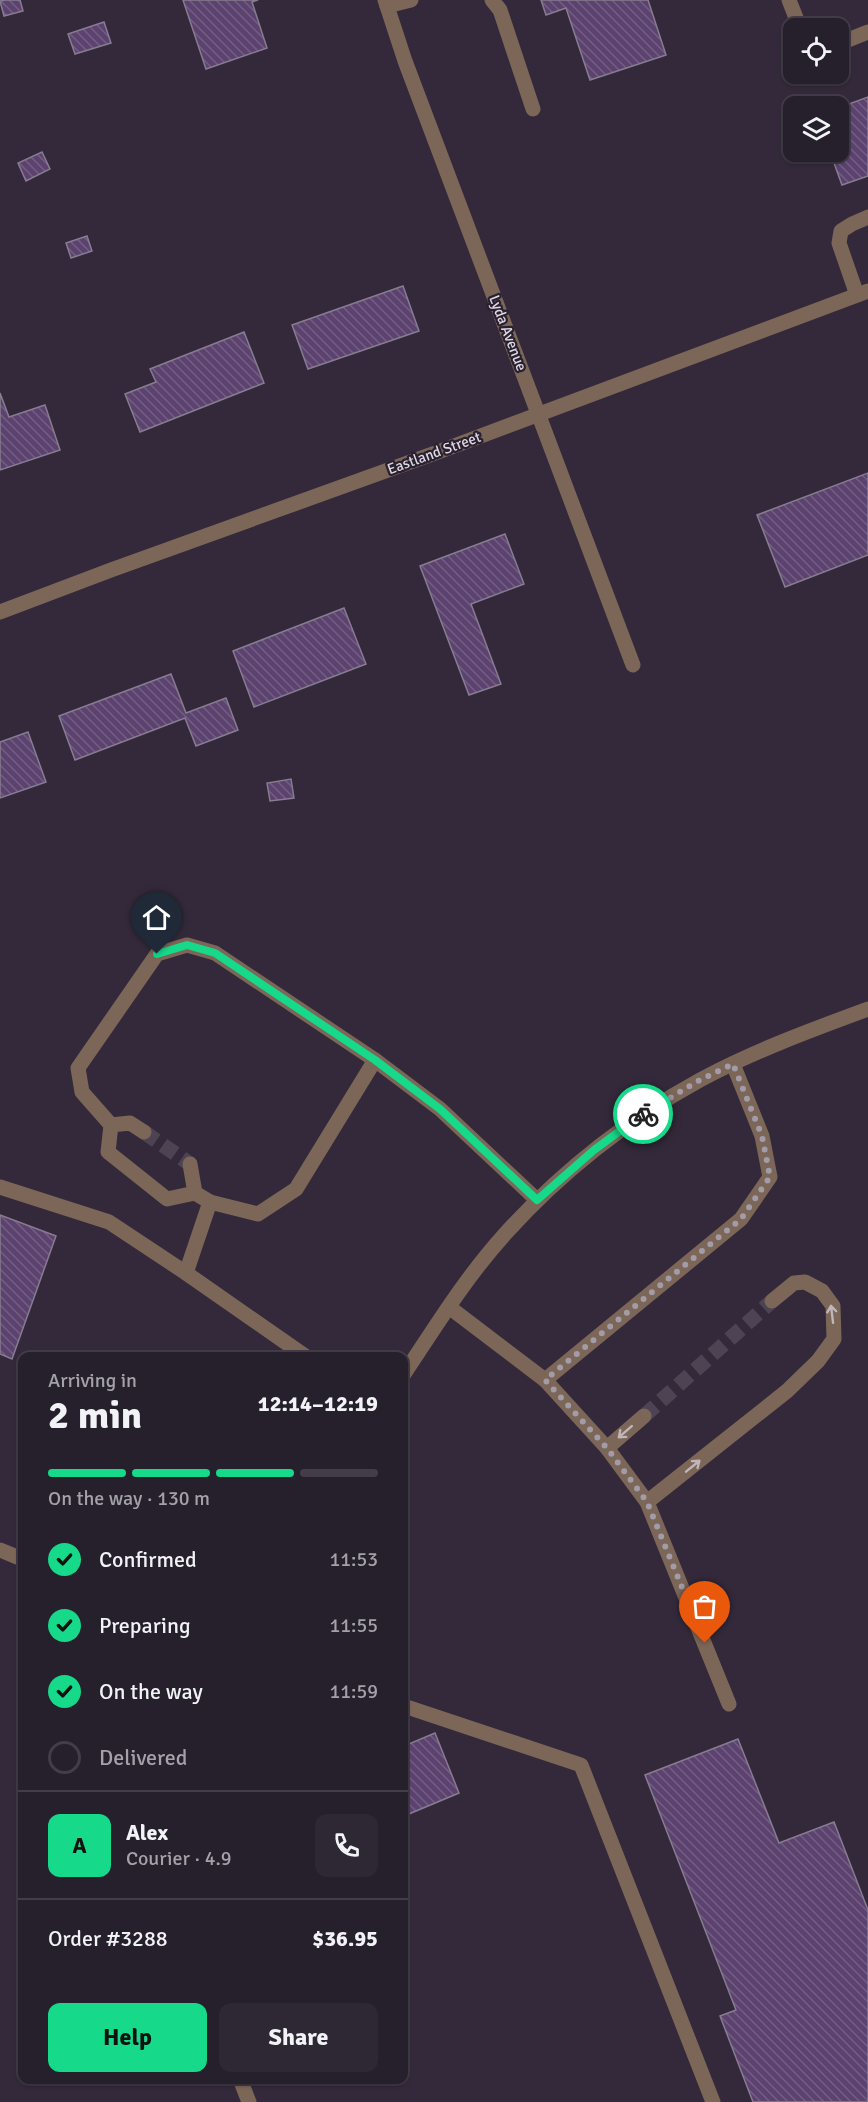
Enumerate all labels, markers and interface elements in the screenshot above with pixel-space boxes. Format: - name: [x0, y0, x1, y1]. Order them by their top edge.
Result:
- map controls: [783, 18, 849, 162]
- button: locate: [783, 18, 849, 84]
- button: layers: [783, 96, 849, 162]
- street label: Lyda Avenue: [485, 293, 531, 373]
- street label: Eastland Street: [385, 428, 483, 478]
- pin: [131, 892, 182, 954]
- icon: home: [140, 901, 173, 934]
- courier: [613, 1084, 673, 1144]
- icon: bike: [627, 1098, 660, 1131]
- one-way arrow: [826, 1305, 837, 1324]
- text: Arriving in: [48, 1368, 137, 1393]
- text: 12:14–12:19: [258, 1390, 378, 1417]
- text: 2 min: [48, 1391, 142, 1439]
- one-way arrow: [618, 1425, 633, 1439]
- one-way arrow: [685, 1459, 701, 1472]
- text: On the way · 130 m: [48, 1486, 210, 1511]
- icon: check: [48, 1543, 81, 1576]
- text: Confirmed: [99, 1546, 197, 1573]
- text: 11:53: [329, 1547, 378, 1572]
- pin: [679, 1581, 730, 1643]
- icon: bag: [688, 1590, 721, 1623]
- icon: check: [48, 1609, 81, 1642]
- text: Preparing: [99, 1612, 191, 1639]
- text: 11:55: [329, 1613, 378, 1638]
- icon: check: [48, 1675, 81, 1708]
- text: On the way: [99, 1678, 203, 1705]
- text: 11:59: [329, 1679, 378, 1704]
- text: Delivered: [99, 1744, 187, 1771]
- button: phone: [315, 1814, 378, 1877]
- text: Alex: [126, 1819, 168, 1846]
- text: A: [72, 1832, 87, 1859]
- text: Courier · 4.9: [126, 1846, 232, 1871]
- text: Order #3288: [48, 1925, 168, 1952]
- text: $36.95: [312, 1925, 378, 1952]
- button: Help: [48, 2003, 207, 2072]
- button: Share: [219, 2003, 378, 2072]

